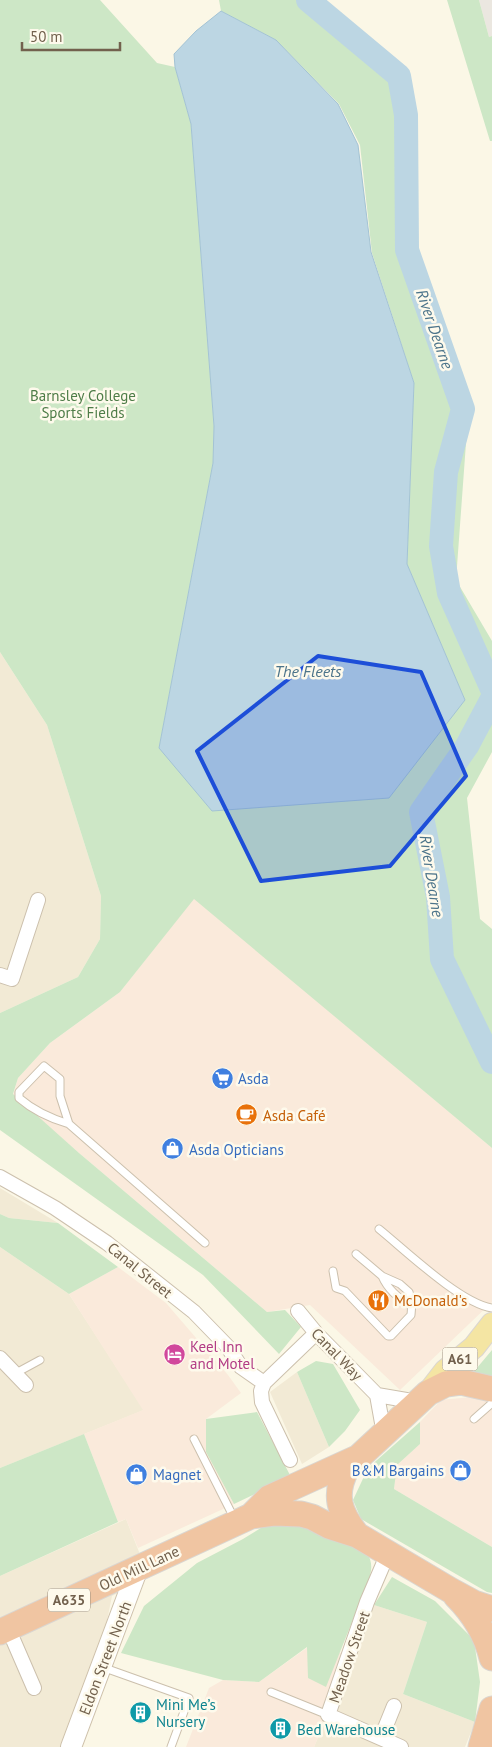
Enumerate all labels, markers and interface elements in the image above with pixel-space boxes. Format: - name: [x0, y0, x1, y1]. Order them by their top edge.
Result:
- scale bar: [22, 20, 120, 52]
- text: 50 m: [30, 27, 63, 46]
- water label: River Dearne: [412, 287, 458, 372]
- park label: Barnsley College Sports Fields: [30, 386, 136, 422]
- water label: The Fleets: [274, 661, 342, 681]
- water label: River Dearne: [416, 833, 448, 919]
- supermarket icon: Asda: [210, 1066, 234, 1090]
- place label: Asda: [238, 1069, 269, 1088]
- cafe icon: Asda Café: [235, 1103, 259, 1127]
- place label: Asda Café: [263, 1106, 326, 1125]
- shop icon: Asda Opticians: [161, 1137, 185, 1161]
- place label: Asda Opticians: [189, 1140, 284, 1159]
- street label: Canal Street: [104, 1238, 176, 1302]
- restaurant icon: McDonald's: [366, 1288, 390, 1312]
- place label: McDonald's: [394, 1291, 467, 1310]
- street label: Canal Way: [307, 1324, 367, 1384]
- place label: Keel Inn and Motel: [190, 1337, 255, 1373]
- hotel icon: Keel Inn and Motel: [162, 1343, 186, 1367]
- road number: A61: [442, 1348, 478, 1370]
- shop icon: B&M Bargains: [448, 1458, 472, 1482]
- place label: B&M Bargains: [352, 1461, 444, 1480]
- shop icon: Magnet: [125, 1462, 149, 1486]
- place label: Magnet: [153, 1465, 201, 1484]
- street label: Old Mill Lane: [96, 1541, 182, 1595]
- road number: A635: [48, 1588, 90, 1612]
- street label: Eldon Street North: [75, 1599, 135, 1717]
- street label: Meadow Street: [324, 1609, 374, 1705]
- place label: Mini Me’s Nursery: [156, 1695, 216, 1731]
- building icon: Mini Me’s Nursery: [128, 1701, 152, 1725]
- building icon: Bed Warehouse: [269, 1717, 293, 1741]
- place label: Bed Warehouse: [297, 1720, 395, 1739]

